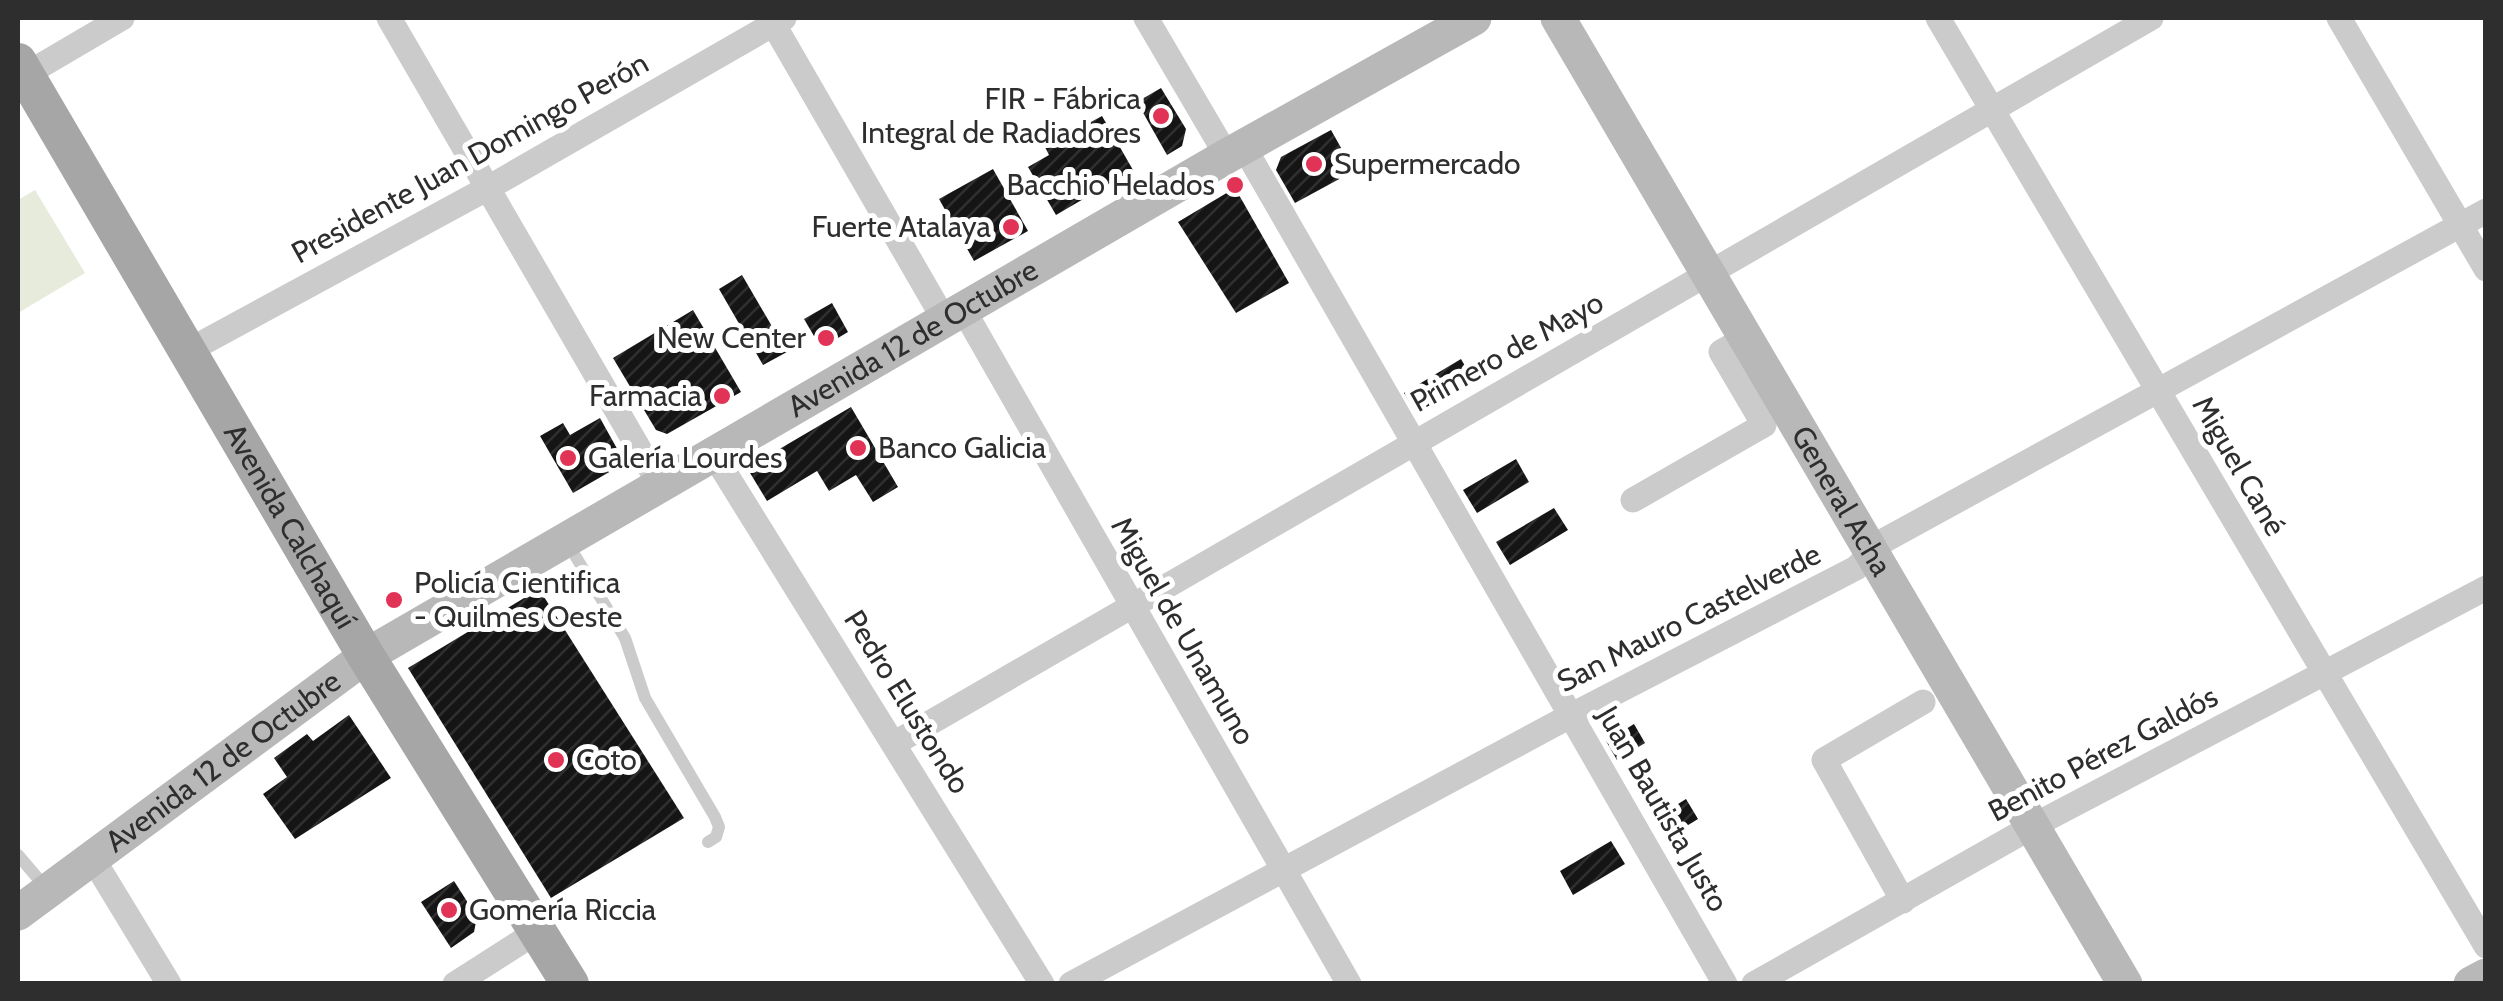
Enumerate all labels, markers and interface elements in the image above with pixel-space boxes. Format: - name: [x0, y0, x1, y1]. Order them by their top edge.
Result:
- street label: Presidente Juan Domingo Perón: [285, 44, 655, 271]
- place label: FIR - Fábrica Integral de Radiadores: [861, 80, 1142, 151]
- marker: FIR - Fábrica Integral de Radiadores: [1150, 105, 1172, 127]
- place label: Supermercado: [1334, 145, 1521, 182]
- marker: Supermercado: [1303, 153, 1325, 175]
- place label: Bacchio Helados: [1007, 166, 1215, 203]
- marker: Bacchio Helados: [1224, 174, 1246, 196]
- place label: Fuerte Atalaya: [811, 208, 992, 245]
- marker: Fuerte Atalaya: [1000, 216, 1022, 238]
- street label: Avenida 12 de Octubre: [781, 251, 1044, 425]
- street label: Primero de Mayo: [1404, 283, 1610, 420]
- place label: New Center: [657, 319, 807, 356]
- marker: New Center: [815, 327, 837, 349]
- place label: Farmacia: [589, 377, 703, 414]
- marker: Farmacia: [711, 385, 733, 407]
- street label: Miguel Cané: [2185, 389, 2294, 542]
- street label: Avenida Calchaquí: [216, 417, 365, 635]
- street label: General Acha: [1784, 419, 1901, 583]
- place label: Banco Galicia: [878, 429, 1047, 466]
- marker: Banco Galicia: [847, 437, 869, 459]
- place label: Galería Lourdes: [588, 439, 782, 476]
- marker: Galería Lourdes: [557, 447, 579, 469]
- street label: Miguel de Unamuno: [1103, 510, 1264, 751]
- street label: San Mauro Castelverde: [1551, 535, 1827, 700]
- place label: Policía Cientifica - Quilmes Oeste: [414, 564, 622, 635]
- marker: Policía Cientifica - Quilmes Oeste: [383, 589, 405, 611]
- street label: Pedro Elustondo: [836, 603, 979, 800]
- street label: Avenida 12 de Octubre: [98, 662, 348, 860]
- street label: Benito Pérez Galdós: [1982, 678, 2224, 830]
- street label: Juan Bautista Justo: [1589, 699, 1737, 918]
- place label: Coto: [576, 741, 637, 778]
- marker: Coto: [545, 749, 567, 771]
- place label: Gomería Riccia: [469, 891, 657, 928]
- marker: Gomería Riccia: [438, 899, 460, 921]

